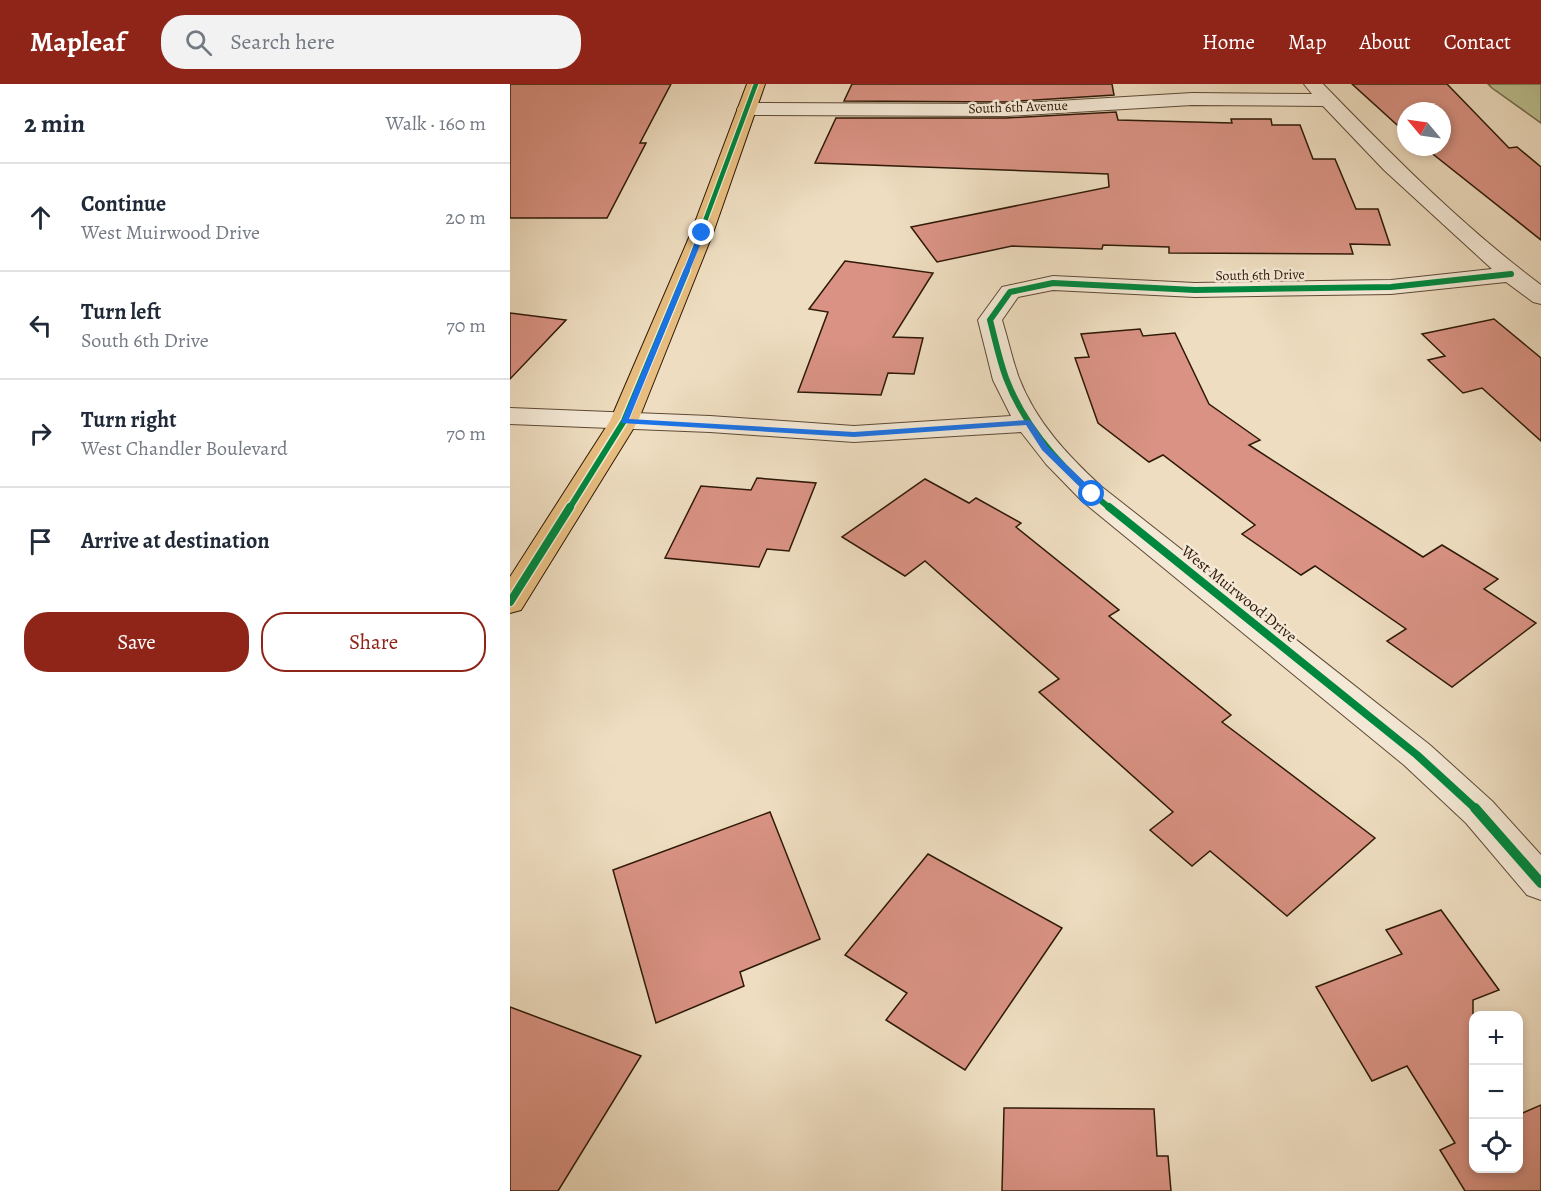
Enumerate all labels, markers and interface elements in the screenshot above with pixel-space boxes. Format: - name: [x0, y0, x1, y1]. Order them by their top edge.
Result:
- search box: [161, 15, 581, 69]
- text: Mapleaf: [30, 23, 125, 61]
- icon: search: [182, 26, 215, 59]
- text: Search here: [230, 27, 335, 57]
- text: Home: [1202, 28, 1255, 56]
- text: Map: [1288, 28, 1326, 56]
- text: About: [1359, 28, 1411, 56]
- text: Contact: [1444, 28, 1511, 56]
- street label: South 6th Avenue: [968, 96, 1068, 118]
- north arrow: [1397, 102, 1451, 156]
- text: 2 min: [24, 106, 85, 141]
- text: Walk · 160 m: [386, 110, 486, 137]
- text: Continue: [81, 189, 166, 219]
- icon: ahead: [24, 201, 57, 234]
- text: 20 m: [445, 204, 486, 231]
- text: West Muirwood Drive: [81, 219, 260, 246]
- route end: [688, 219, 714, 245]
- street label: South 6th Drive: [1215, 265, 1305, 285]
- text: Turn left: [81, 297, 161, 327]
- icon: left: [24, 309, 57, 342]
- text: 70 m: [446, 312, 486, 339]
- text: South 6th Drive: [81, 327, 209, 354]
- text: Turn right: [81, 405, 177, 435]
- icon: right: [24, 417, 57, 450]
- text: 70 m: [446, 420, 486, 447]
- text: West Chandler Boulevard: [81, 435, 288, 462]
- route start: [1078, 480, 1104, 506]
- icon: arrive: [24, 525, 57, 558]
- text: Arrive at destination: [81, 526, 270, 556]
- street label: West Muirwood Drive: [1176, 540, 1302, 648]
- button: Save: [24, 612, 249, 672]
- button: Share: [261, 612, 486, 672]
- map controls: [1469, 1011, 1523, 1173]
- button: +: [1469, 1011, 1523, 1065]
- button: −: [1469, 1065, 1523, 1119]
- button: locate: [1469, 1119, 1523, 1173]

